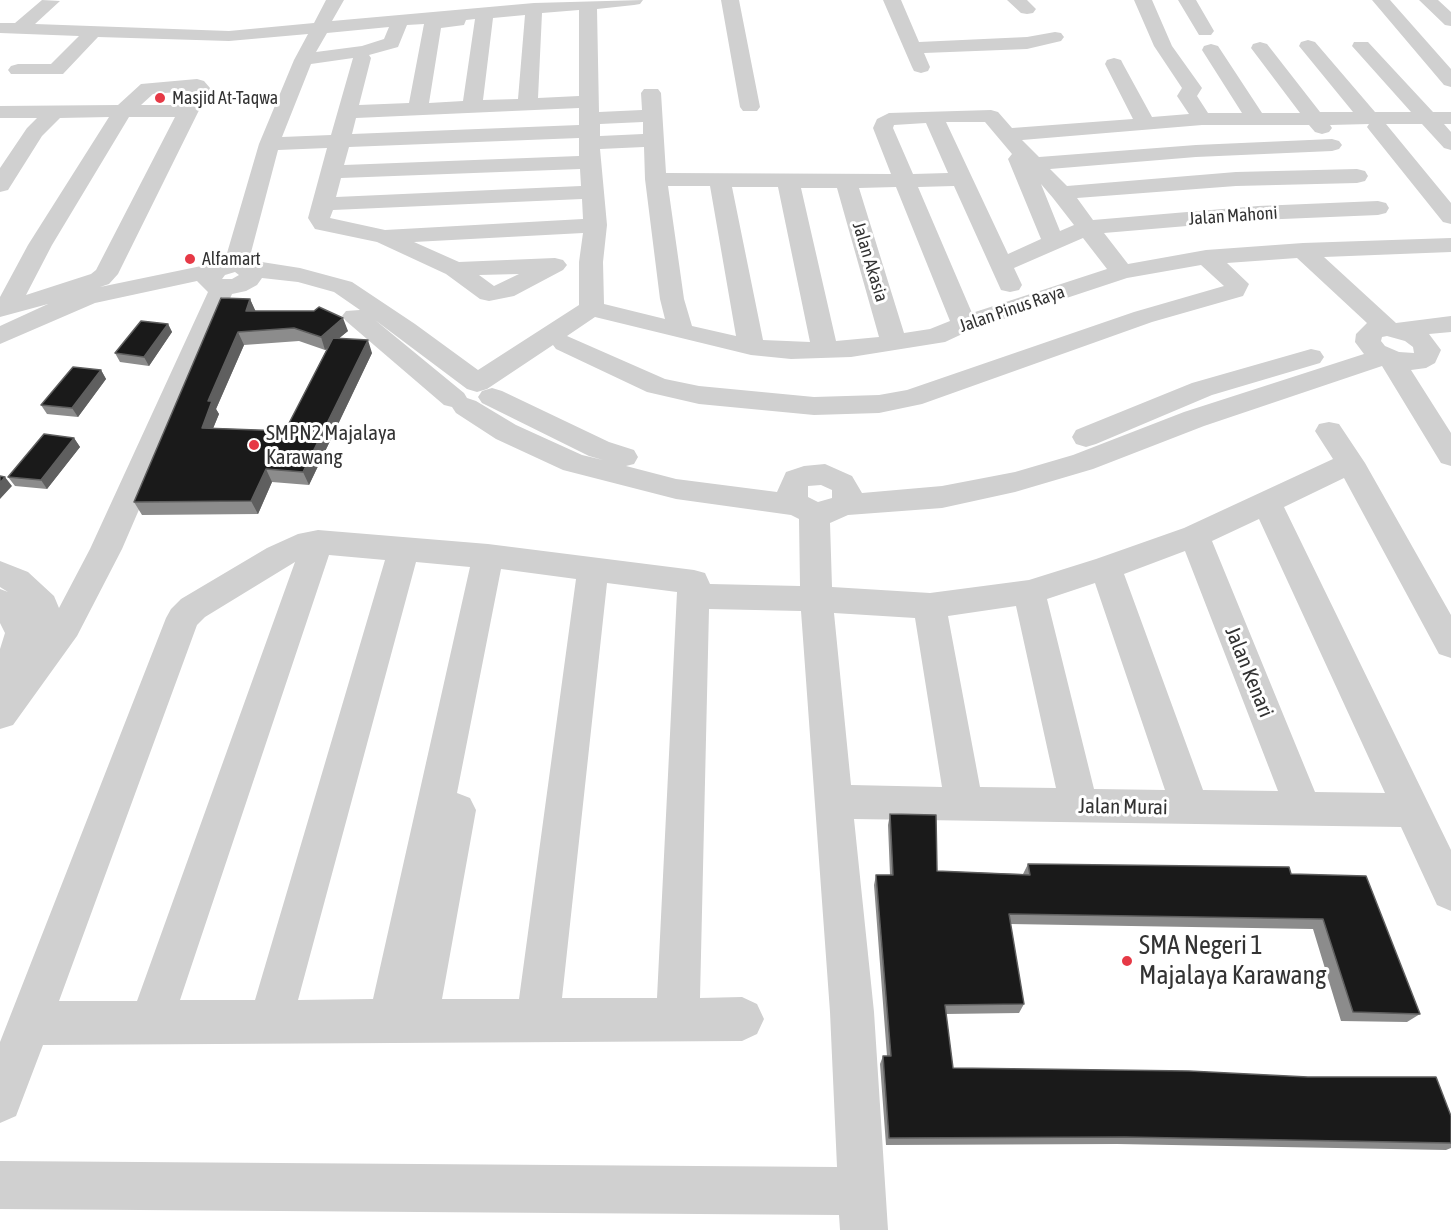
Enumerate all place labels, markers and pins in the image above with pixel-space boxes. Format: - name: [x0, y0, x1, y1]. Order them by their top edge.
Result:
- place label: Masjid At-Taqwa: [172, 87, 278, 109]
- marker: Masjid At-Taqwa: [153, 91, 167, 105]
- place label: Alfamart: [202, 248, 261, 270]
- marker: Alfamart: [183, 252, 197, 266]
- place label: SMPN2 Majalaya Karawang: [266, 420, 396, 470]
- marker: SMPN2 Majalaya Karawang: [247, 438, 261, 452]
- place label: SMA Negeri 1 Majalaya Karawang: [1139, 930, 1326, 992]
- marker: SMA Negeri 1 Majalaya Karawang: [1120, 954, 1134, 968]

